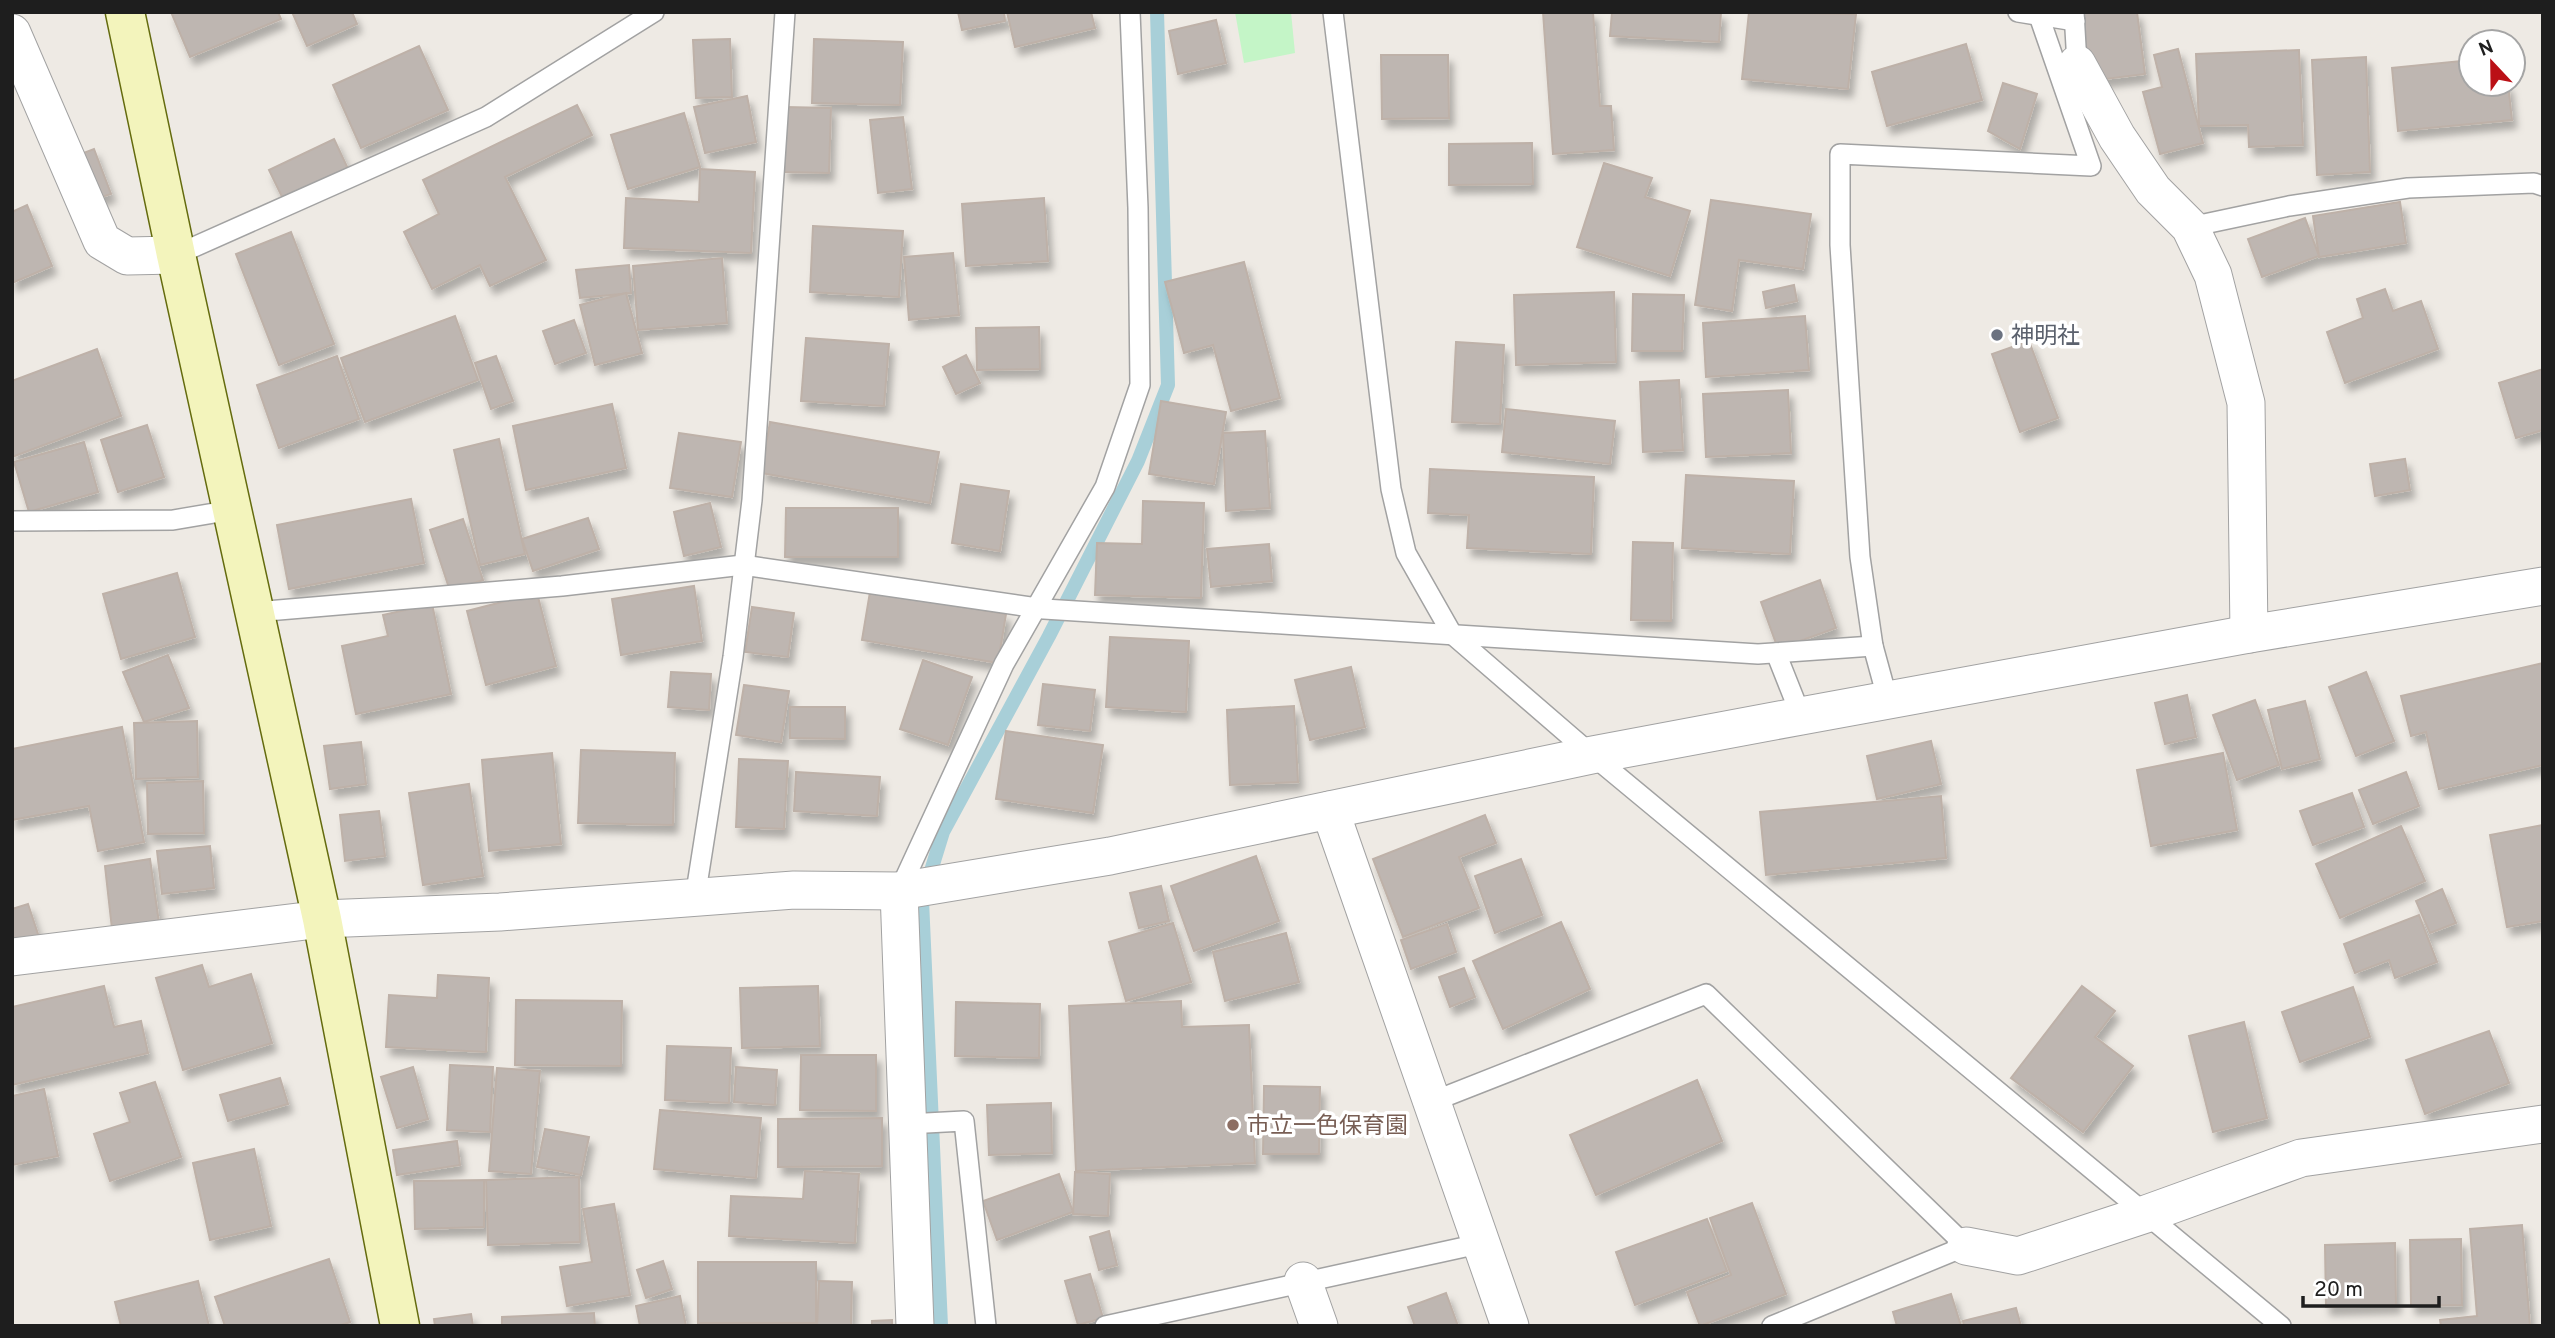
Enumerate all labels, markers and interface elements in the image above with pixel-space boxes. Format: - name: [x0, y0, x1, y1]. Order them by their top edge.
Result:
- north arrow: [2457, 28, 2527, 98]
- text: N: [2476, 35, 2497, 63]
- place label: 神明社: [2011, 323, 2080, 352]
- marker: 神明社: [1989, 327, 2005, 343]
- place label: 市立一色保育園: [1247, 1113, 1408, 1142]
- marker: 市立一色保育園: [1225, 1117, 1241, 1133]
- scale bar: [2303, 1264, 2440, 1308]
- text: 20 m: [2314, 1277, 2363, 1304]

